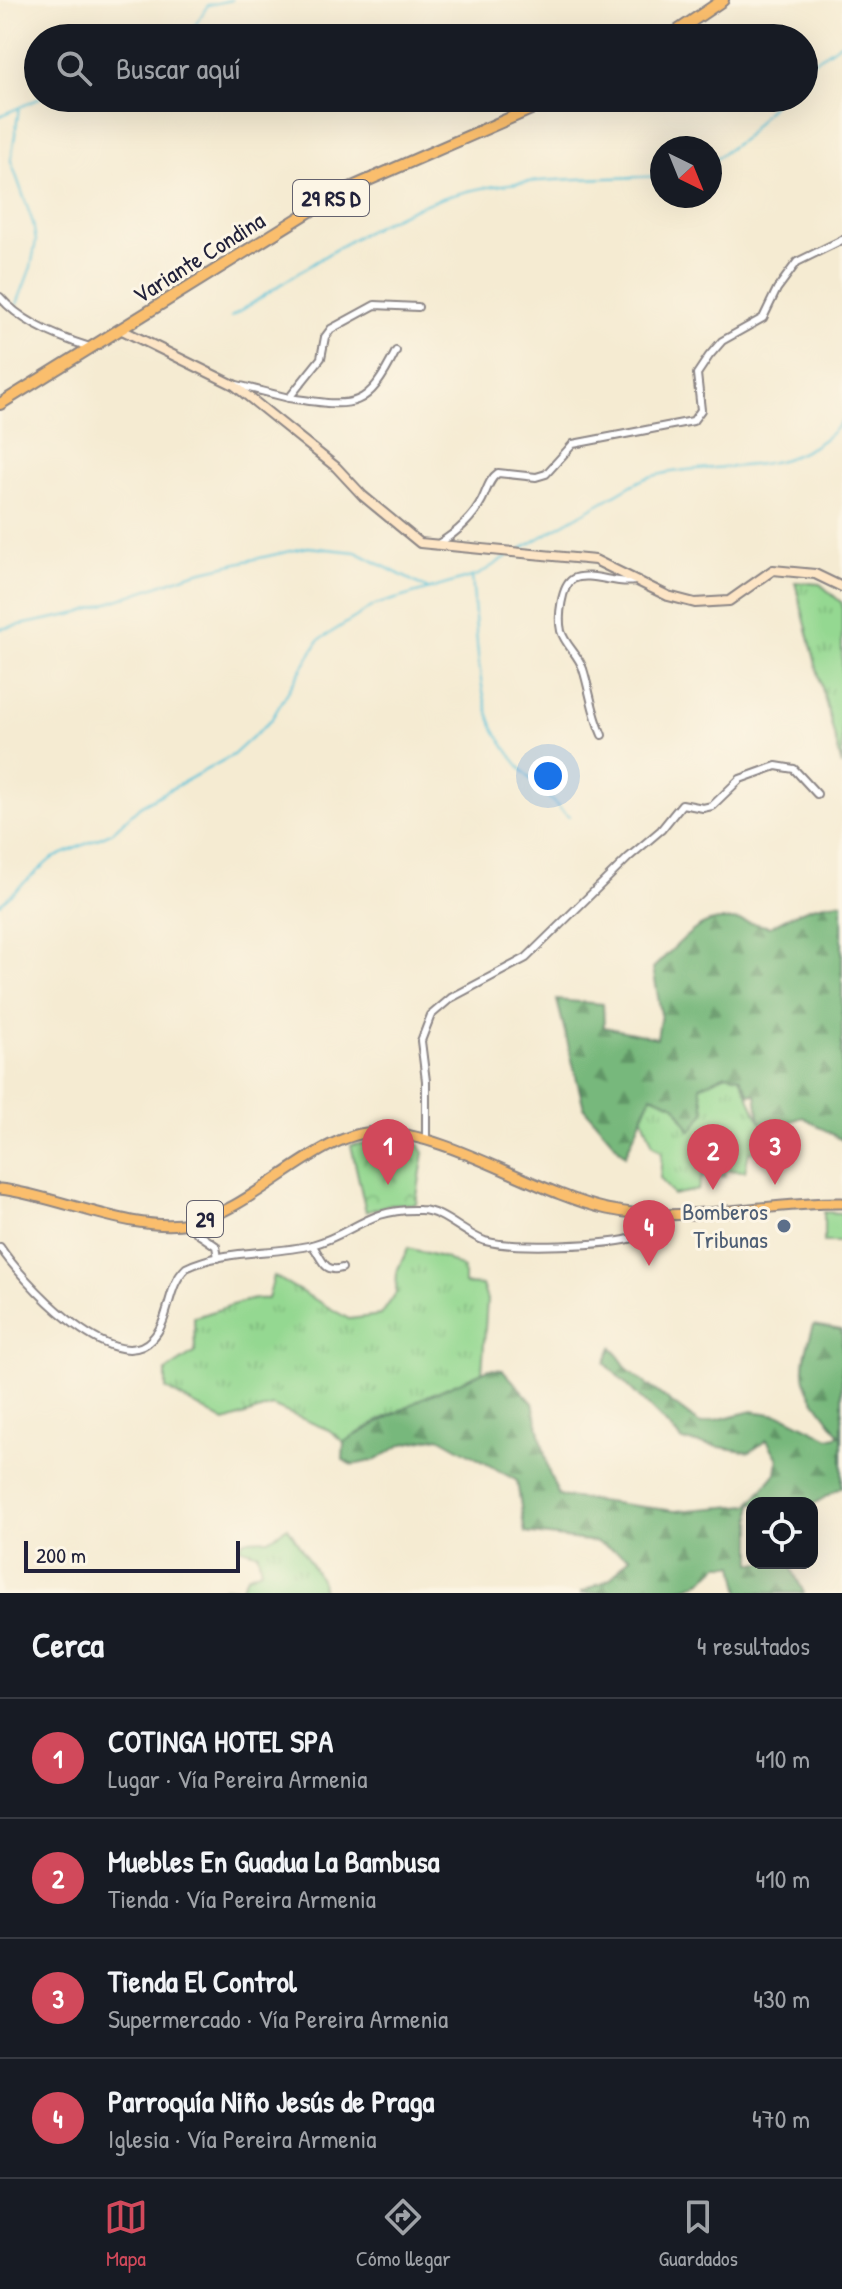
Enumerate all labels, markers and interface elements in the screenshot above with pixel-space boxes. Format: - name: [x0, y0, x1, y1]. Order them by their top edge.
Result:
- search box: [24, 24, 818, 112]
- icon: search: [52, 46, 96, 90]
- text: Buscar aquí: [116, 48, 241, 88]
- north arrow: [650, 136, 722, 208]
- road number: 29 RS D: [293, 180, 369, 216]
- street label: Variante Condina: [126, 204, 270, 310]
- your location: [528, 756, 568, 796]
- pin: 1: [362, 1119, 414, 1185]
- pin: 3: [749, 1119, 801, 1185]
- pin: 2: [687, 1124, 739, 1190]
- place label: Bomberos Tribunas: [682, 1195, 768, 1255]
- pin: 4: [623, 1200, 675, 1266]
- road number: 29: [187, 1201, 223, 1237]
- marker: Bomberos Tribunas: [775, 1217, 793, 1235]
- map controls: [746, 1497, 818, 1569]
- button: locate: [746, 1497, 818, 1569]
- scale bar: [24, 1537, 240, 1573]
- text: 200 m: [36, 1540, 86, 1570]
- text: Cerca: [32, 1622, 104, 1668]
- text: 4 resultados: [697, 1628, 810, 1663]
- text: COTINGA HOTEL SPA: [108, 1721, 333, 1761]
- text: 1: [53, 1741, 63, 1776]
- text: 410 m: [756, 1741, 810, 1776]
- text: Lugar · Vía Pereira Armenia: [108, 1761, 367, 1796]
- text: Muebles En Guadua La Bambusa: [108, 1841, 440, 1881]
- text: 2: [52, 1861, 64, 1896]
- text: 410 m: [756, 1861, 810, 1896]
- text: Tienda · Vía Pereira Armenia: [108, 1881, 376, 1916]
- text: Tienda El Control: [108, 1961, 297, 2001]
- text: 3: [52, 1981, 64, 2016]
- text: 430 m: [753, 1981, 810, 2016]
- text: Supermercado · Vía Pereira Armenia: [108, 2001, 448, 2036]
- text: Parroquía Niño Jesús de Praga: [108, 2081, 434, 2121]
- text: 4: [53, 2101, 63, 2136]
- text: 470 m: [752, 2101, 810, 2136]
- text: Iglesia · Vía Pereira Armenia: [108, 2121, 376, 2156]
- tab: Mapa: [104, 2195, 148, 2273]
- tab: Cómo llegar: [356, 2195, 451, 2273]
- tab: Guardados: [659, 2195, 738, 2273]

